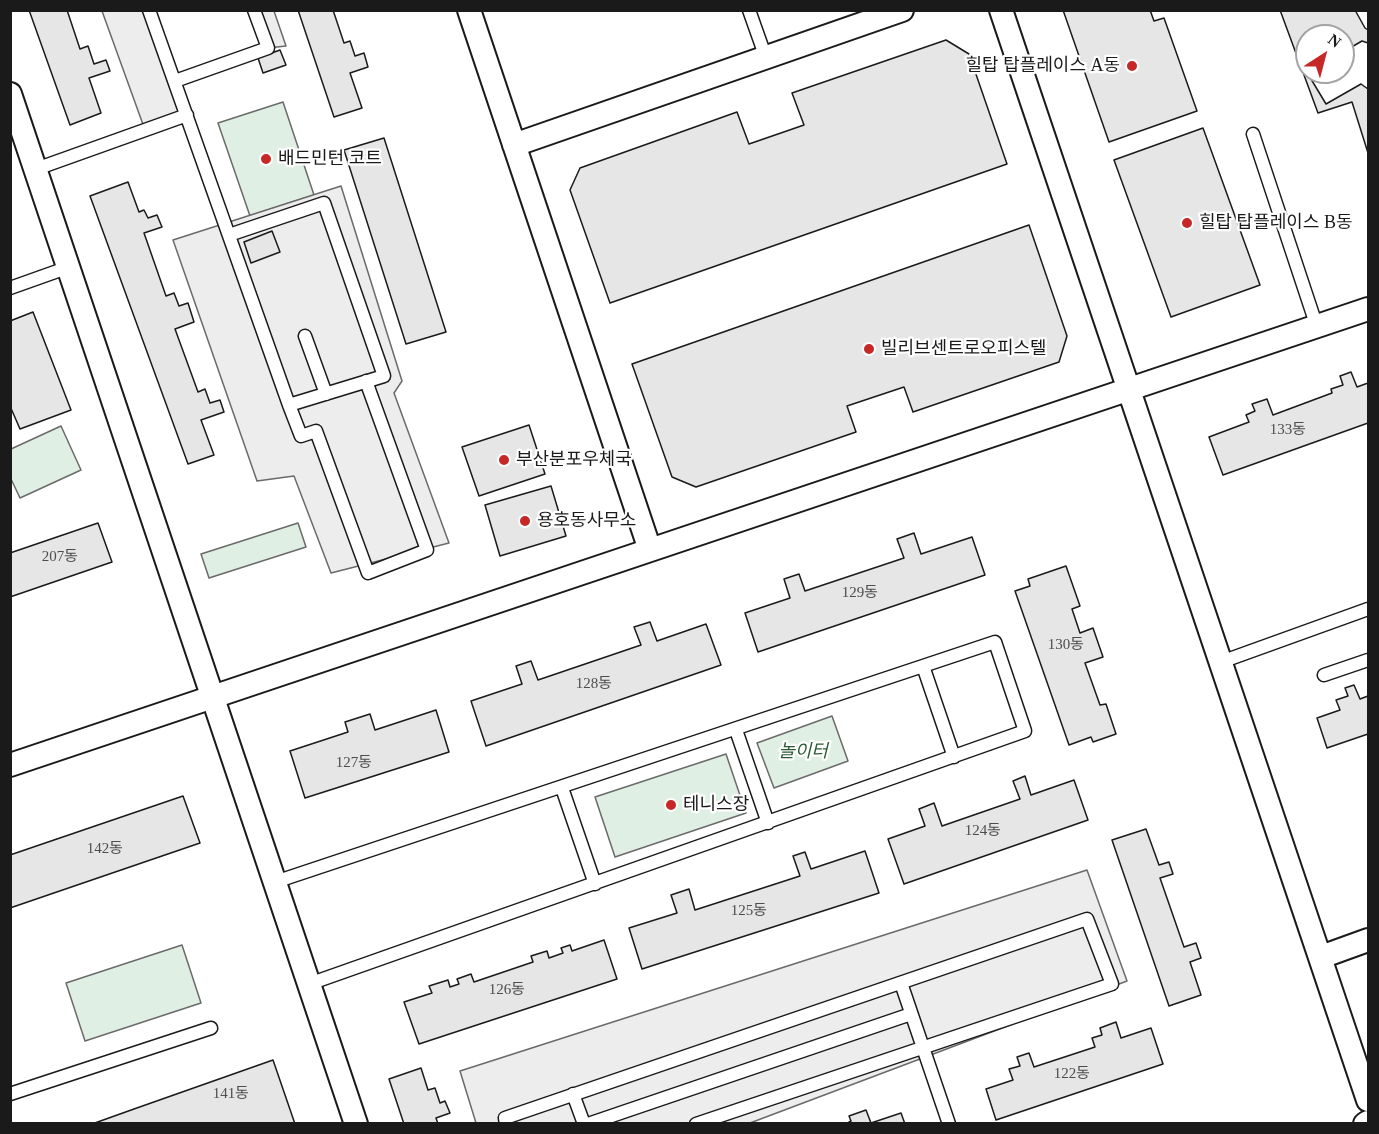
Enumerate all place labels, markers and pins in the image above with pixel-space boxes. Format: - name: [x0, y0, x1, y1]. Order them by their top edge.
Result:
- place label: 힐탑 탑플레이스 A동: [966, 55, 1120, 77]
- marker: 힐탑 탑플레이스 A동: [1125, 59, 1139, 73]
- place label: 배드민턴 코트: [278, 148, 382, 170]
- marker: 배드민턴 코트: [259, 152, 273, 166]
- place label: 힐탑 탑플레이스 B동: [1199, 212, 1352, 234]
- marker: 힐탑 탑플레이스 B동: [1180, 216, 1194, 230]
- place label: 빌리브센트로오피스텔: [881, 338, 1047, 360]
- marker: 빌리브센트로오피스텔: [862, 342, 876, 356]
- place label: 부산분포우체국: [516, 449, 632, 471]
- marker: 부산분포우체국: [497, 453, 511, 467]
- place label: 용호동사무소: [537, 510, 636, 532]
- marker: 용호동사무소: [518, 514, 532, 528]
- place label: 테니스장: [683, 794, 749, 816]
- marker: 테니스장: [664, 798, 678, 812]

